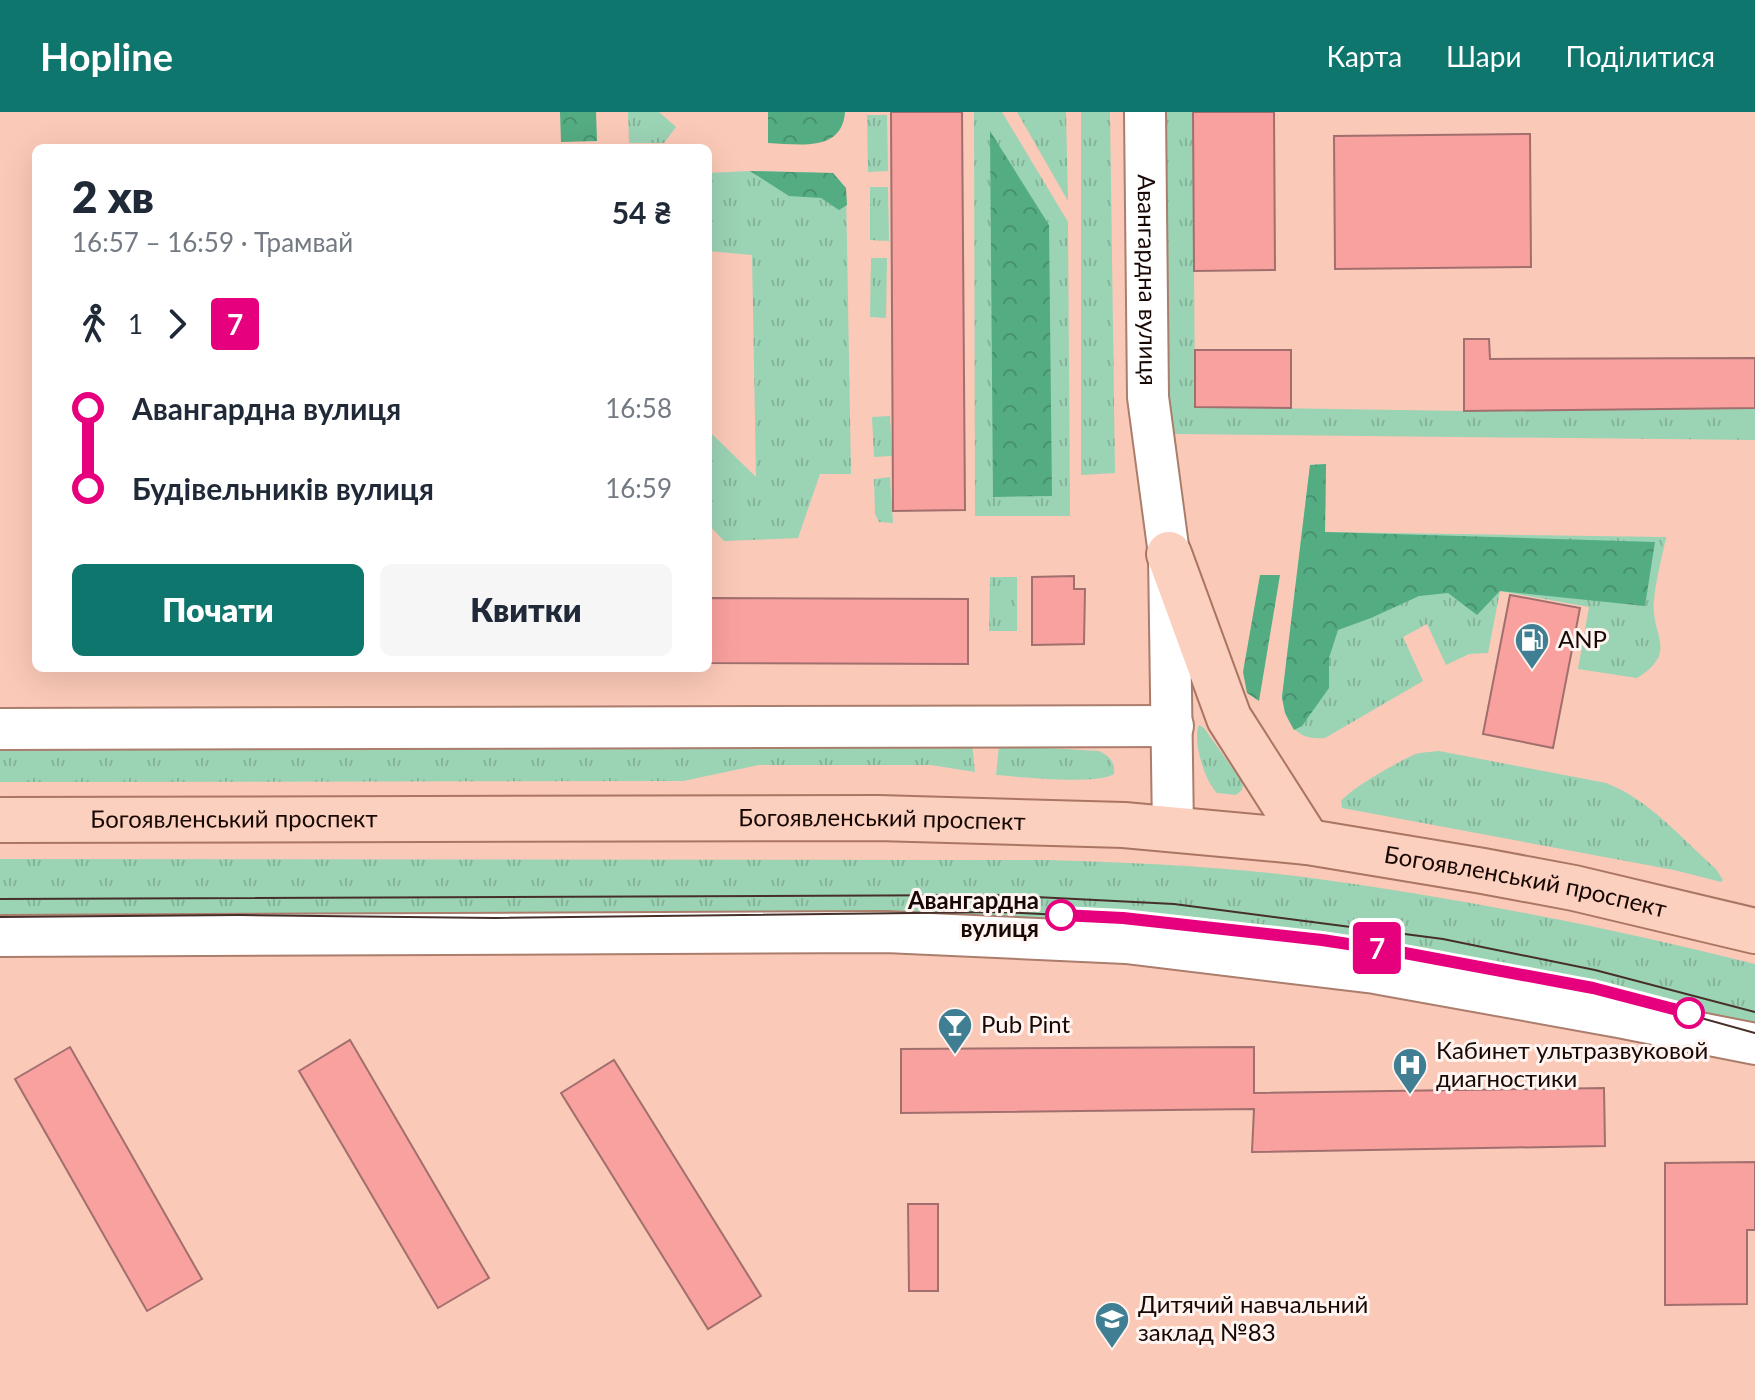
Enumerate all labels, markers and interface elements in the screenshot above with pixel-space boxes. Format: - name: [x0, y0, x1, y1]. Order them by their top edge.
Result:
- text: Hopline: [40, 33, 173, 79]
- text: Карта: [1326, 39, 1402, 73]
- text: Шари: [1446, 39, 1522, 73]
- text: Поділитися: [1566, 39, 1715, 73]
- text: 2 хв: [72, 170, 154, 222]
- street label: Авангардна вулиця: [1133, 174, 1164, 386]
- text: 54 ₴: [612, 194, 672, 230]
- text: 16:57 – 16:59 · Трамвай: [72, 226, 353, 258]
- icon: walk: [72, 302, 116, 346]
- icon: forward: [155, 302, 199, 346]
- text: 7: [227, 307, 243, 341]
- text: 1: [128, 308, 143, 340]
- text: Авангардна вулиця: [132, 390, 401, 426]
- text: 16:58: [605, 392, 672, 424]
- text: Будівельників вулиця: [132, 470, 434, 506]
- text: 16:59: [605, 472, 672, 504]
- button: Почати: [72, 564, 364, 656]
- button: Квитки: [380, 564, 672, 656]
- fuel station icon: ANP: [1513, 621, 1551, 671]
- place label: ANP: [1558, 624, 1607, 653]
- street label: Богоявленський проспект: [738, 802, 1026, 835]
- street label: Богоявленський проспект: [90, 803, 378, 833]
- street label: Богоявленський проспект: [1382, 839, 1670, 923]
- place label: Авангардна вулиця: [907, 885, 1039, 942]
- marker: Авангардна вулиця: [1046, 900, 1076, 930]
- line badge: 7: [1351, 922, 1403, 974]
- text: 7: [1369, 931, 1385, 965]
- unlabelled marker: [1674, 998, 1704, 1028]
- bar icon: Pub Pint: [936, 1006, 974, 1056]
- place label: Pub Pint: [981, 1009, 1071, 1038]
- place label: Кабинет ультразвуковой диагностики: [1436, 1035, 1708, 1092]
- hospital icon: Кабинет ультразвуковой диагностики: [1391, 1046, 1429, 1096]
- place label: Дитячий навчальний заклад №83: [1138, 1289, 1368, 1346]
- school or university icon: Дитячий навчальний заклад №83: [1093, 1300, 1131, 1350]

